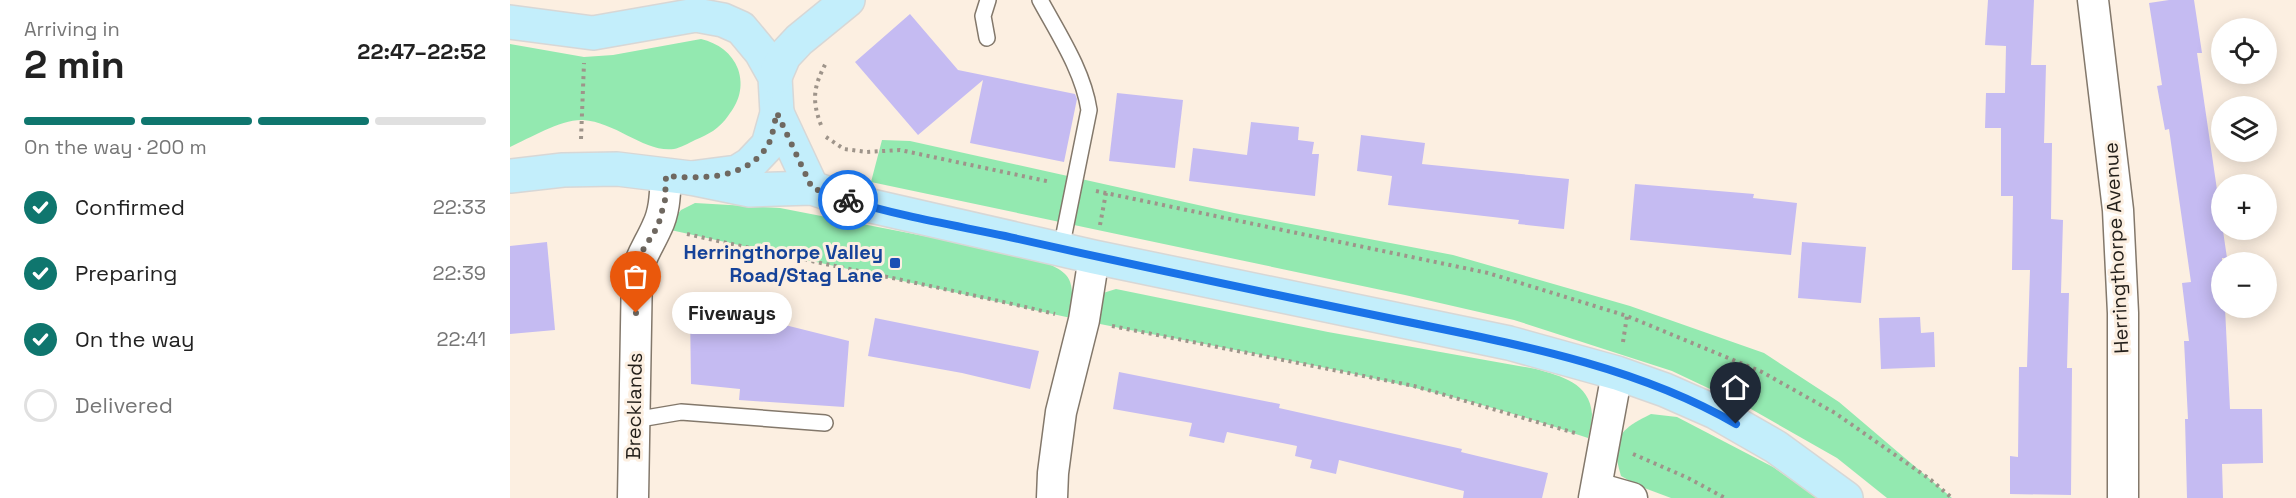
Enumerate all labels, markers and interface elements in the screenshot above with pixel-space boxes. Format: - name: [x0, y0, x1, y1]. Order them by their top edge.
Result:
- text: Arriving in: [24, 16, 120, 42]
- map controls: [2211, 18, 2277, 318]
- button: locate: [2211, 18, 2277, 84]
- text: 22:47–22:52: [357, 37, 486, 65]
- text: 2 min: [24, 40, 125, 89]
- button: layers: [2211, 96, 2277, 162]
- text: On the way · 200 m: [24, 134, 207, 160]
- street label: Herringthorpe Avenue: [2097, 142, 2135, 354]
- courier: [818, 170, 878, 230]
- button: +: [2211, 174, 2277, 240]
- icon: bike: [832, 184, 865, 217]
- icon: check: [24, 191, 57, 224]
- text: Confirmed: [75, 193, 185, 221]
- text: 22:33: [433, 194, 486, 220]
- place label: Herringthorpe Valley Road/Stag Lane: [684, 239, 883, 288]
- pin: [610, 251, 661, 313]
- button: −: [2211, 252, 2277, 318]
- marker: Herringthorpe Valley Road/Stag Lane: [888, 256, 902, 270]
- icon: check: [24, 257, 57, 290]
- text: Preparing: [75, 259, 177, 287]
- text: 22:39: [433, 260, 486, 286]
- icon: bag: [619, 260, 652, 293]
- callout: Fiveways: [672, 292, 792, 334]
- text: Fiveways: [688, 300, 776, 326]
- icon: check: [24, 323, 57, 356]
- text: On the way: [75, 325, 194, 353]
- text: 22:41: [436, 326, 486, 352]
- street label: Brecklands: [620, 352, 648, 460]
- pin: [1710, 362, 1761, 424]
- icon: home: [1719, 371, 1752, 404]
- text: Delivered: [75, 391, 173, 419]

